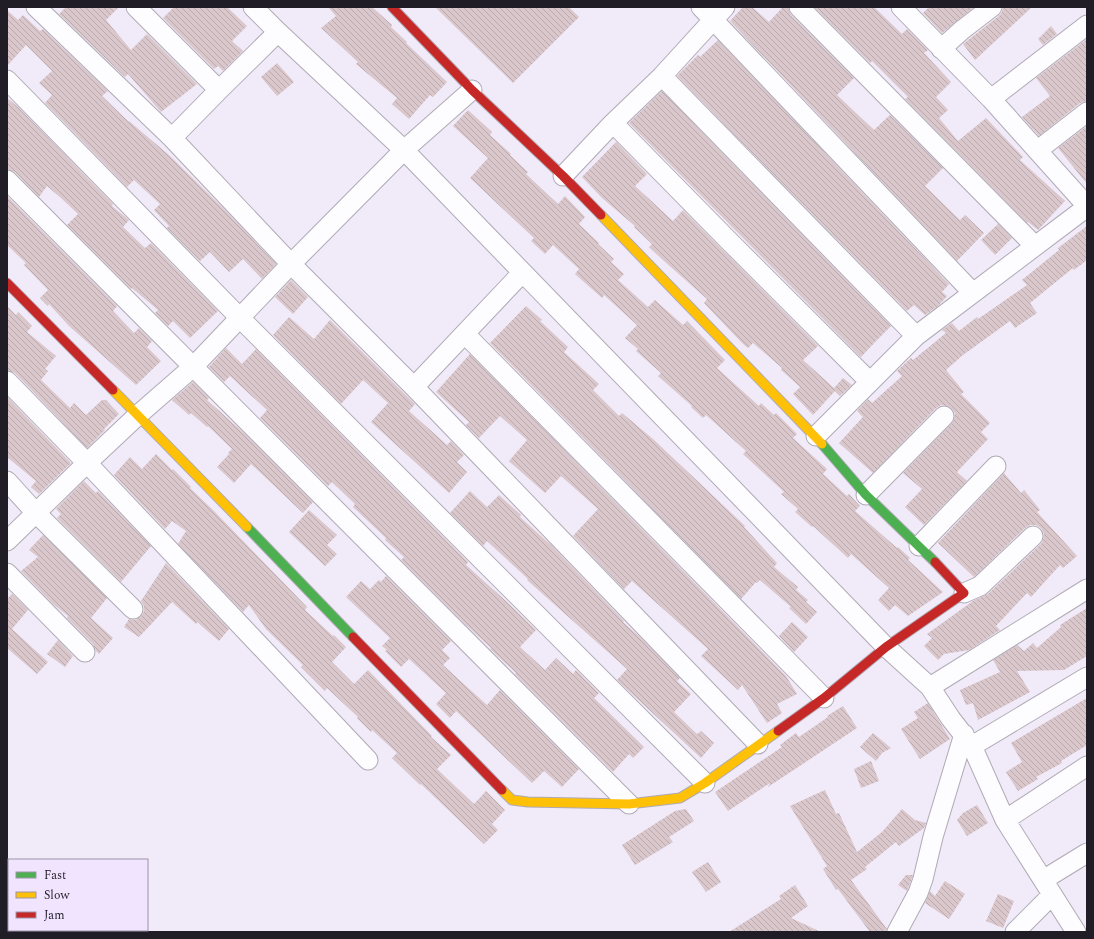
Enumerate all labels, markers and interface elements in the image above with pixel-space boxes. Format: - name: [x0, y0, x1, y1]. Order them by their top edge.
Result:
- legend: [8, 859, 148, 931]
- text: Fast: [44, 866, 66, 885]
- text: Slow: [44, 886, 70, 905]
- text: Jam: [44, 906, 65, 925]

